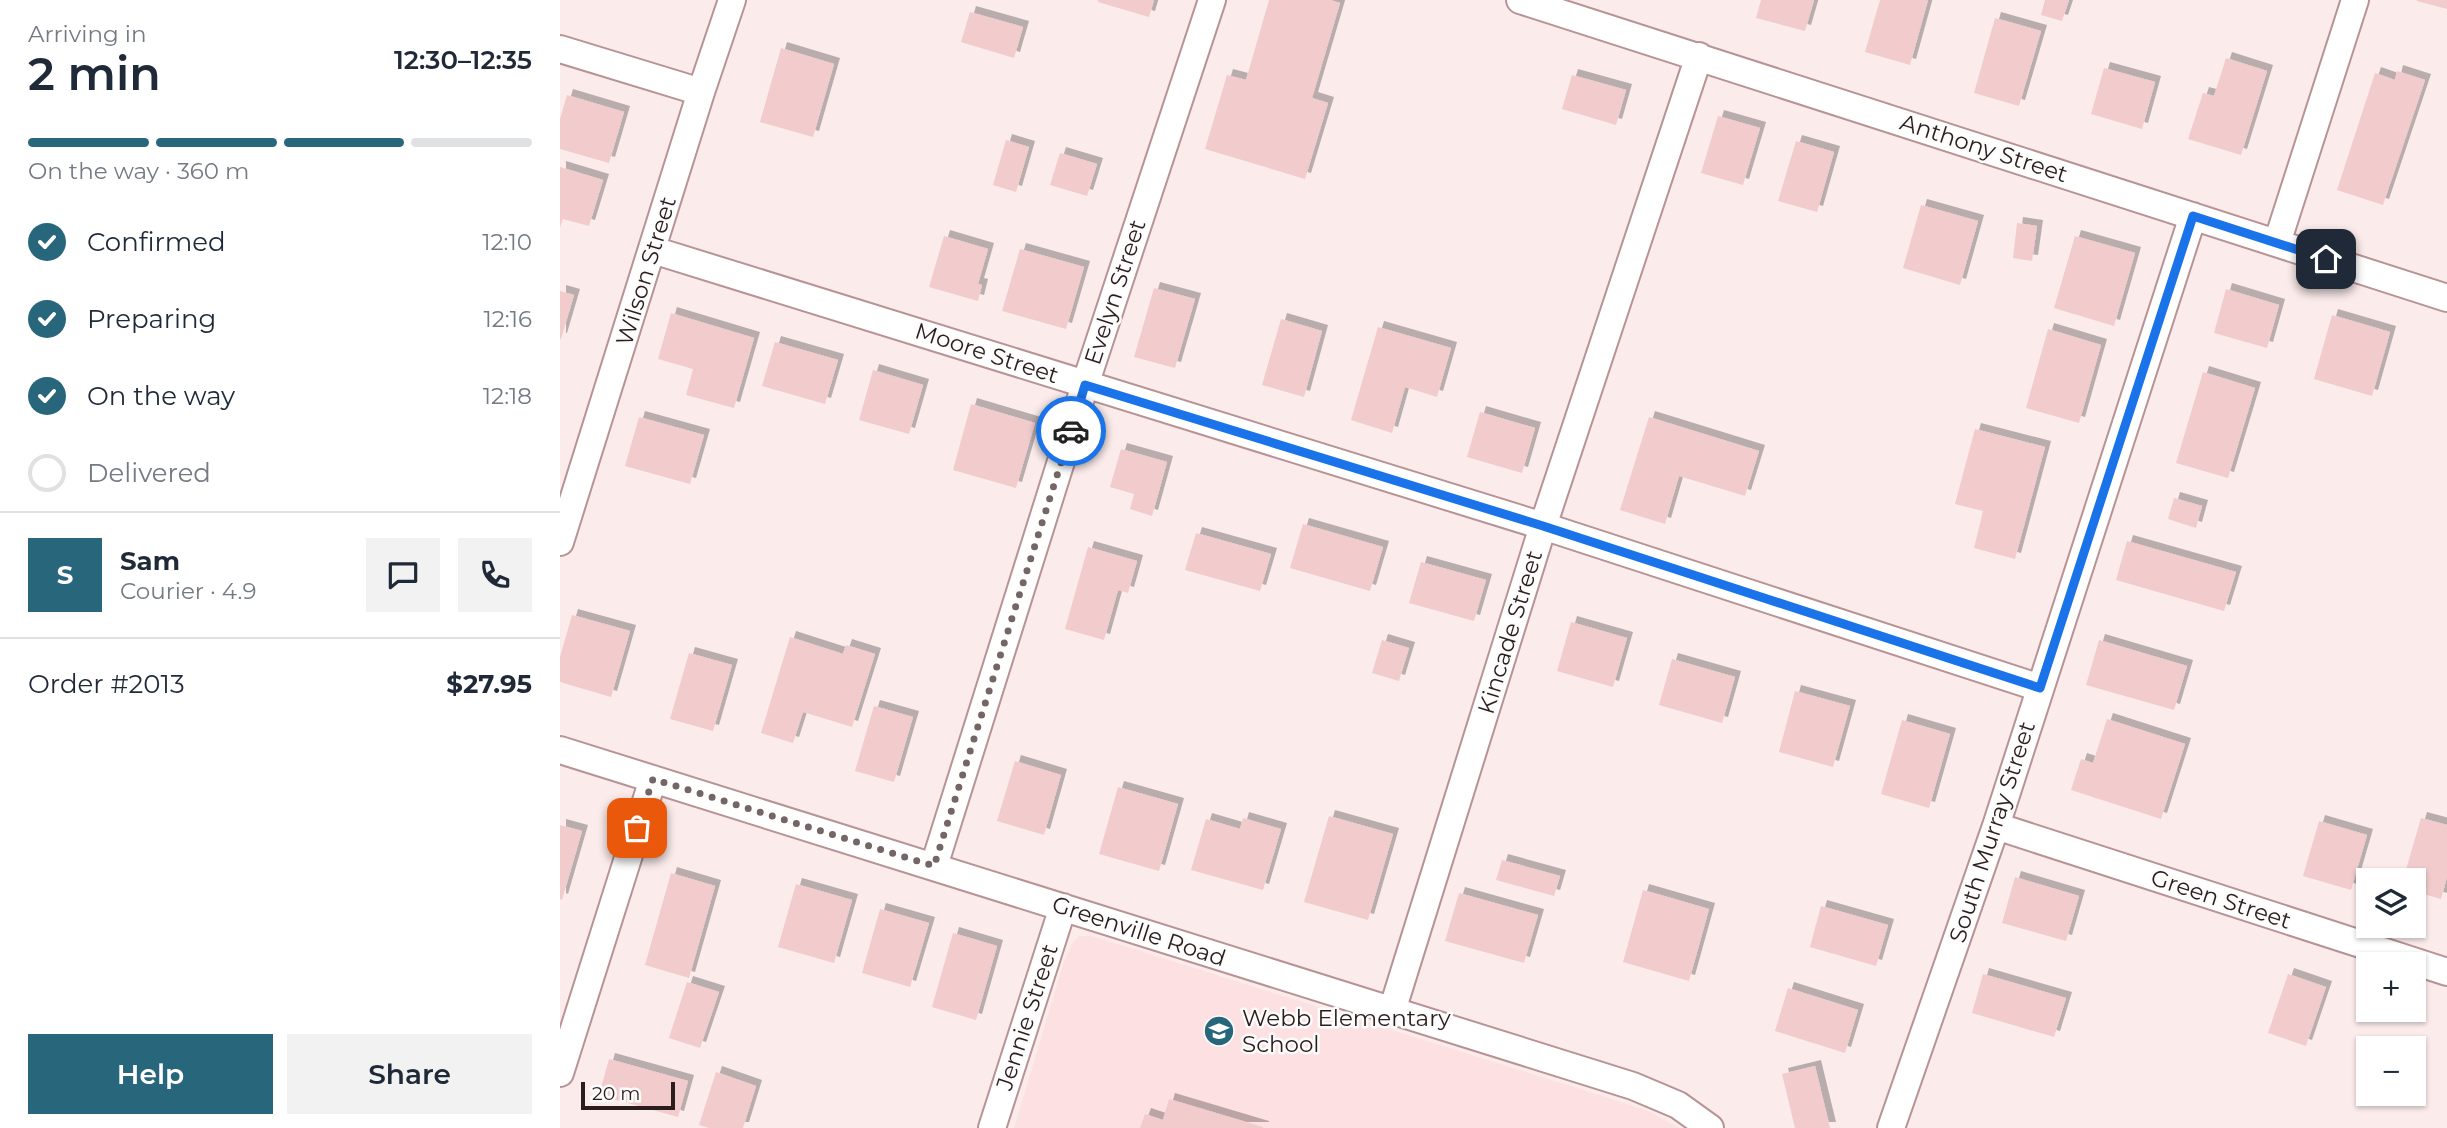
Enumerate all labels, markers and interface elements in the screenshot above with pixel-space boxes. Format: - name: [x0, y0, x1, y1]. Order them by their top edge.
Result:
- text: Arriving in: [28, 20, 147, 48]
- text: 12:30–12:35: [394, 44, 532, 76]
- text: 2 min: [28, 45, 161, 102]
- street label: Anthony Street: [1897, 108, 2071, 188]
- text: On the way · 360 m: [28, 157, 250, 185]
- street label: Wilson Street: [610, 193, 682, 349]
- street label: Evelyn Street: [1078, 216, 1152, 368]
- icon: check: [28, 223, 66, 261]
- text: Confirmed: [87, 226, 226, 258]
- text: 12:10: [482, 228, 532, 256]
- pin: [2296, 229, 2356, 289]
- icon: home: [2307, 240, 2345, 278]
- icon: check: [28, 300, 66, 338]
- text: Preparing: [87, 303, 216, 335]
- text: 12:16: [483, 305, 532, 333]
- street label: Moore Street: [912, 317, 1062, 389]
- icon: check: [28, 377, 66, 415]
- text: On the way: [87, 380, 235, 412]
- text: 12:18: [483, 382, 532, 410]
- courier: [1036, 396, 1106, 466]
- icon: car: [1052, 412, 1090, 450]
- text: Delivered: [87, 457, 211, 489]
- button: chat: [366, 538, 440, 612]
- button: phone: [458, 538, 532, 612]
- text: Sam: [120, 545, 180, 577]
- street label: Kincade Street: [1472, 547, 1548, 717]
- text: S: [57, 559, 73, 591]
- text: Courier · 4.9: [120, 577, 256, 605]
- text: Order #2013: [28, 668, 185, 700]
- text: $27.95: [446, 668, 532, 700]
- street label: South Murray Street: [1943, 718, 2041, 946]
- pin: [607, 798, 667, 858]
- icon: bag: [618, 809, 656, 847]
- street label: Green Street: [2147, 863, 2295, 935]
- map controls: [2356, 868, 2426, 1106]
- button: layers: [2356, 868, 2426, 938]
- street label: Greenville Road: [1049, 890, 1229, 972]
- street label: Jennie Street: [990, 940, 1064, 1095]
- button: +: [2356, 952, 2426, 1022]
- place label: Webb Elementary School: [1242, 1004, 1451, 1058]
- school or university icon: Webb Elementary School: [1202, 1014, 1236, 1048]
- button: Help: [28, 1034, 273, 1114]
- button: Share: [287, 1034, 532, 1114]
- button: −: [2356, 1036, 2426, 1106]
- scale bar: [581, 1079, 676, 1111]
- text: 20 m: [592, 1082, 640, 1105]

